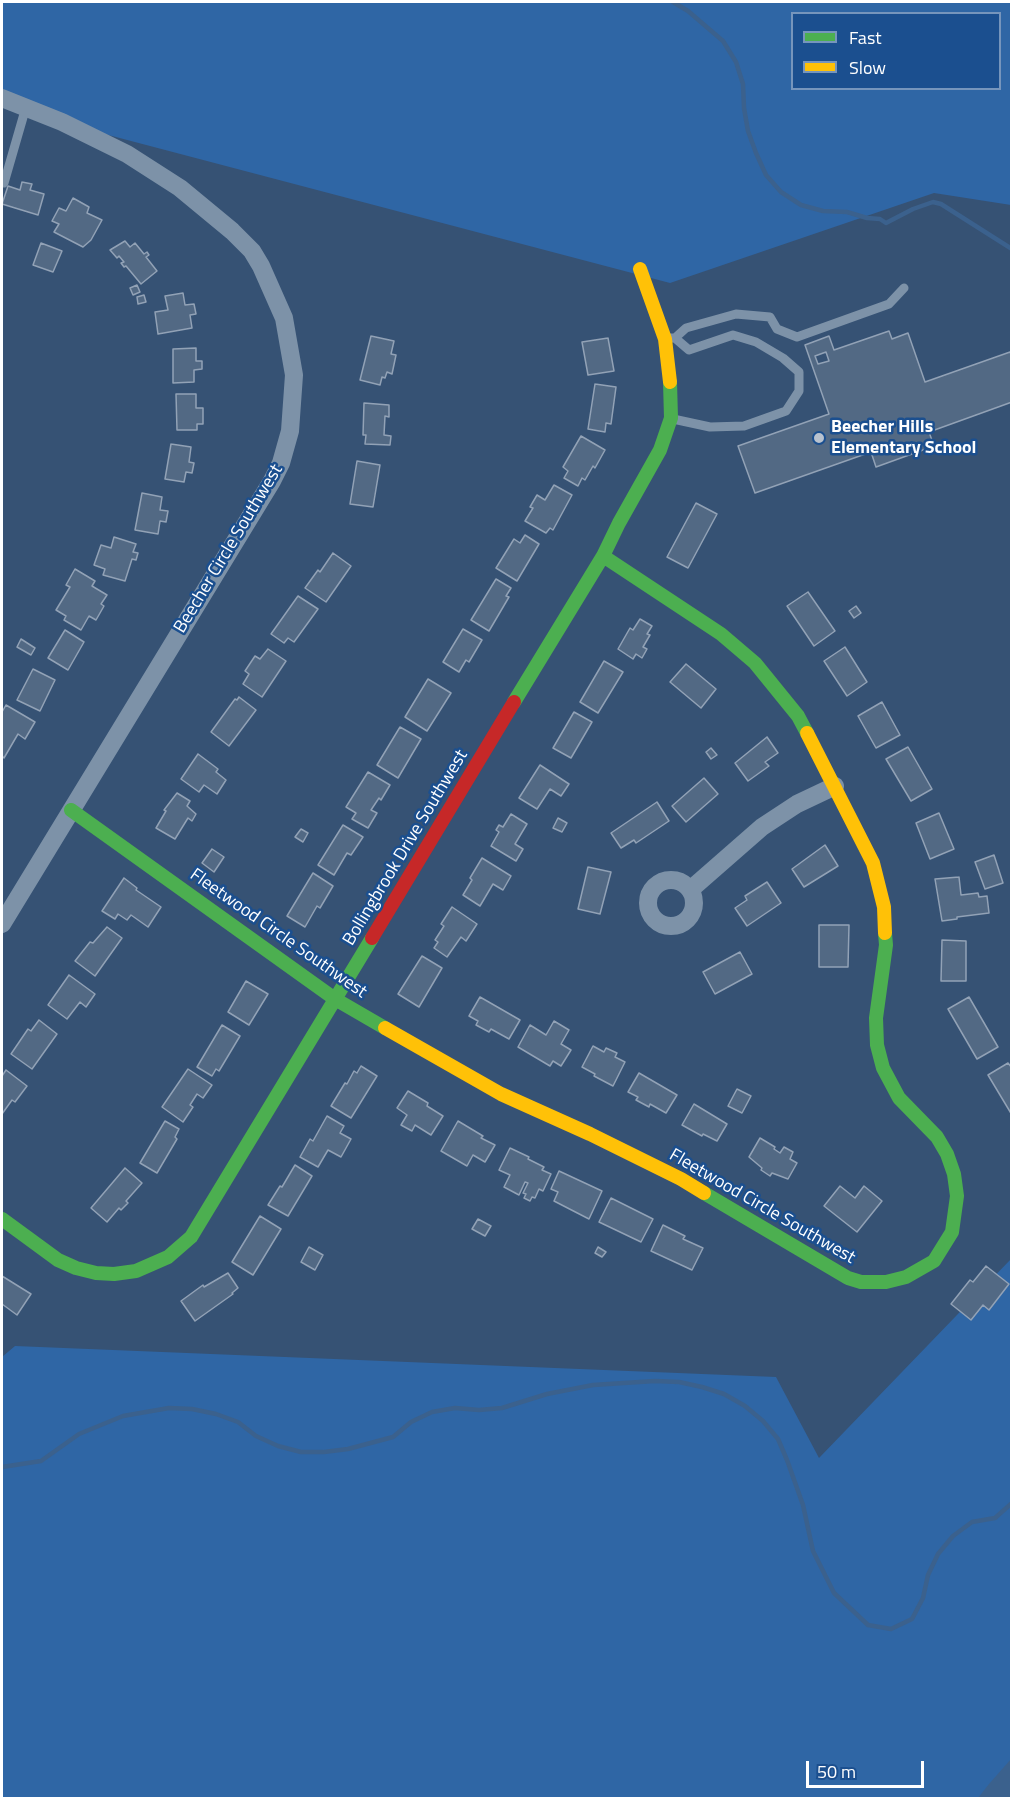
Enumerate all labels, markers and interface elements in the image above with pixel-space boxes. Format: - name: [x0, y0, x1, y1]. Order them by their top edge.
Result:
- legend: [791, 12, 1001, 90]
- text: Fast: [849, 24, 882, 51]
- text: Slow: [849, 54, 886, 81]
- place label: Beecher Hills Elementary School: [831, 417, 976, 460]
- marker: Beecher Hills Elementary School: [812, 431, 826, 445]
- street label: Beecher Circle Southwest: [170, 461, 288, 637]
- street label: Bollingbrook Drive Southwest: [339, 746, 473, 950]
- street label: Fleetwood Circle Southwest: [185, 865, 371, 1003]
- street label: Fleetwood Circle Southwest: [665, 1145, 859, 1269]
- scale bar: [809, 1749, 928, 1787]
- text: 50 m: [817, 1758, 856, 1785]

